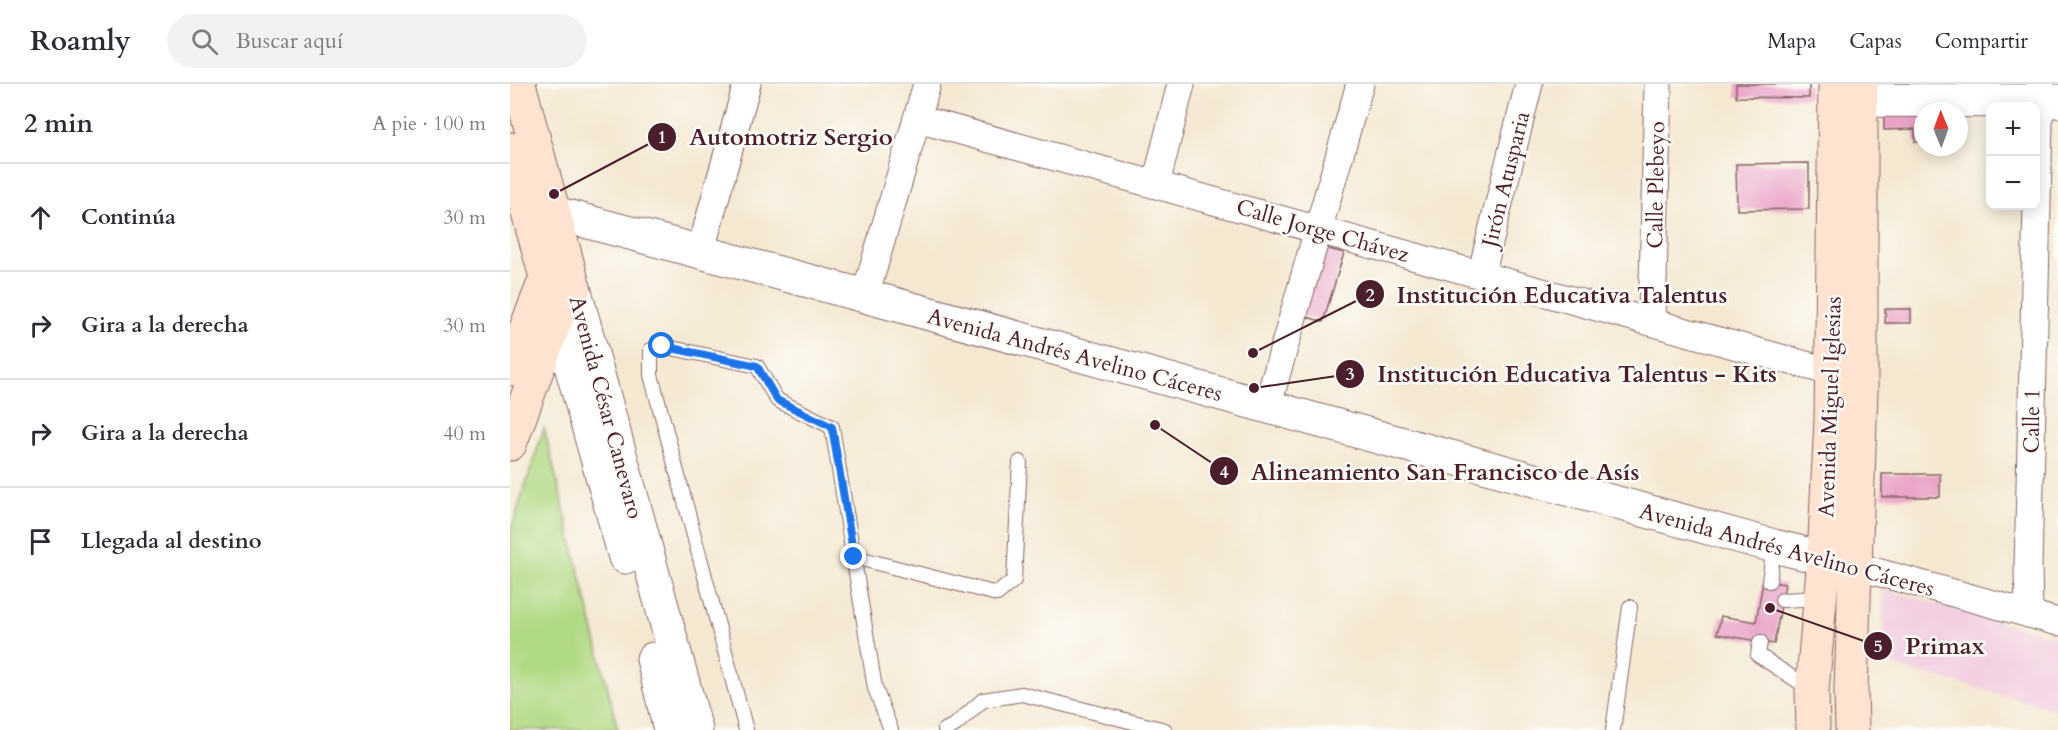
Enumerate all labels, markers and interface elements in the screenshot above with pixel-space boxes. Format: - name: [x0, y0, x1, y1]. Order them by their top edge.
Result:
- search box: [167, 14, 587, 68]
- text: Roamly: [30, 22, 131, 60]
- icon: search: [188, 25, 221, 58]
- text: Buscar aquí: [236, 26, 343, 56]
- text: Mapa: [1767, 27, 1816, 56]
- text: Capas: [1849, 27, 1902, 56]
- text: Compartir: [1935, 27, 2028, 56]
- north arrow: [1914, 102, 1968, 156]
- map controls: [1986, 102, 2040, 210]
- button: +: [1986, 102, 2040, 156]
- text: 2 min: [24, 106, 93, 141]
- street label: Jirón Atusparia: [1474, 108, 1537, 253]
- text: A pie · 100 m: [372, 110, 486, 137]
- callout: Automotriz Sergio: [647, 116, 904, 158]
- text: Automotriz Sergio: [689, 121, 893, 154]
- street label: Calle Plebeyo: [1640, 121, 1672, 249]
- text: 1: [657, 125, 667, 150]
- button: −: [1986, 156, 2040, 210]
- street label: Calle Jorge Chávez: [1233, 192, 1413, 270]
- icon: ahead: [24, 201, 57, 234]
- text: Continúa: [81, 202, 176, 232]
- text: 30 m: [443, 204, 486, 231]
- callout: Institución Educativa Talentus: [1355, 273, 1740, 315]
- text: Institución Educativa Talentus: [1397, 279, 1728, 312]
- text: 2: [1365, 283, 1375, 308]
- street label: Avenida César Canevaro: [562, 292, 650, 522]
- street label: Avenida Miguel Iglesias: [1811, 296, 1849, 518]
- street label: Avenida Andrés Avelino Cáceres: [924, 301, 1226, 409]
- icon: right: [24, 309, 57, 342]
- text: Gira a la derecha: [81, 310, 249, 340]
- text: 30 m: [443, 312, 486, 339]
- route start: [648, 332, 674, 358]
- callout: Institución Educativa Talentus - Kits: [1335, 353, 1789, 395]
- text: Institución Educativa Talentus - Kits: [1377, 358, 1777, 391]
- text: 3: [1345, 362, 1355, 387]
- street label: Calle 1: [2016, 388, 2048, 454]
- icon: right: [24, 417, 57, 450]
- text: Gira a la derecha: [81, 418, 249, 448]
- text: 40 m: [443, 420, 486, 447]
- callout: Alineamiento San Francisco de Asís: [1209, 450, 1652, 492]
- text: Alineamiento San Francisco de Asís: [1251, 456, 1639, 489]
- text: 4: [1219, 460, 1229, 485]
- street label: Avenida Andrés Avelino Cáceres: [1636, 496, 1938, 604]
- icon: arrive: [24, 525, 57, 558]
- text: Llegada al destino: [81, 526, 262, 556]
- route end: [840, 543, 866, 569]
- callout: Primax: [1863, 625, 1997, 667]
- text: Primax: [1905, 630, 1985, 663]
- text: 5: [1873, 634, 1883, 659]

